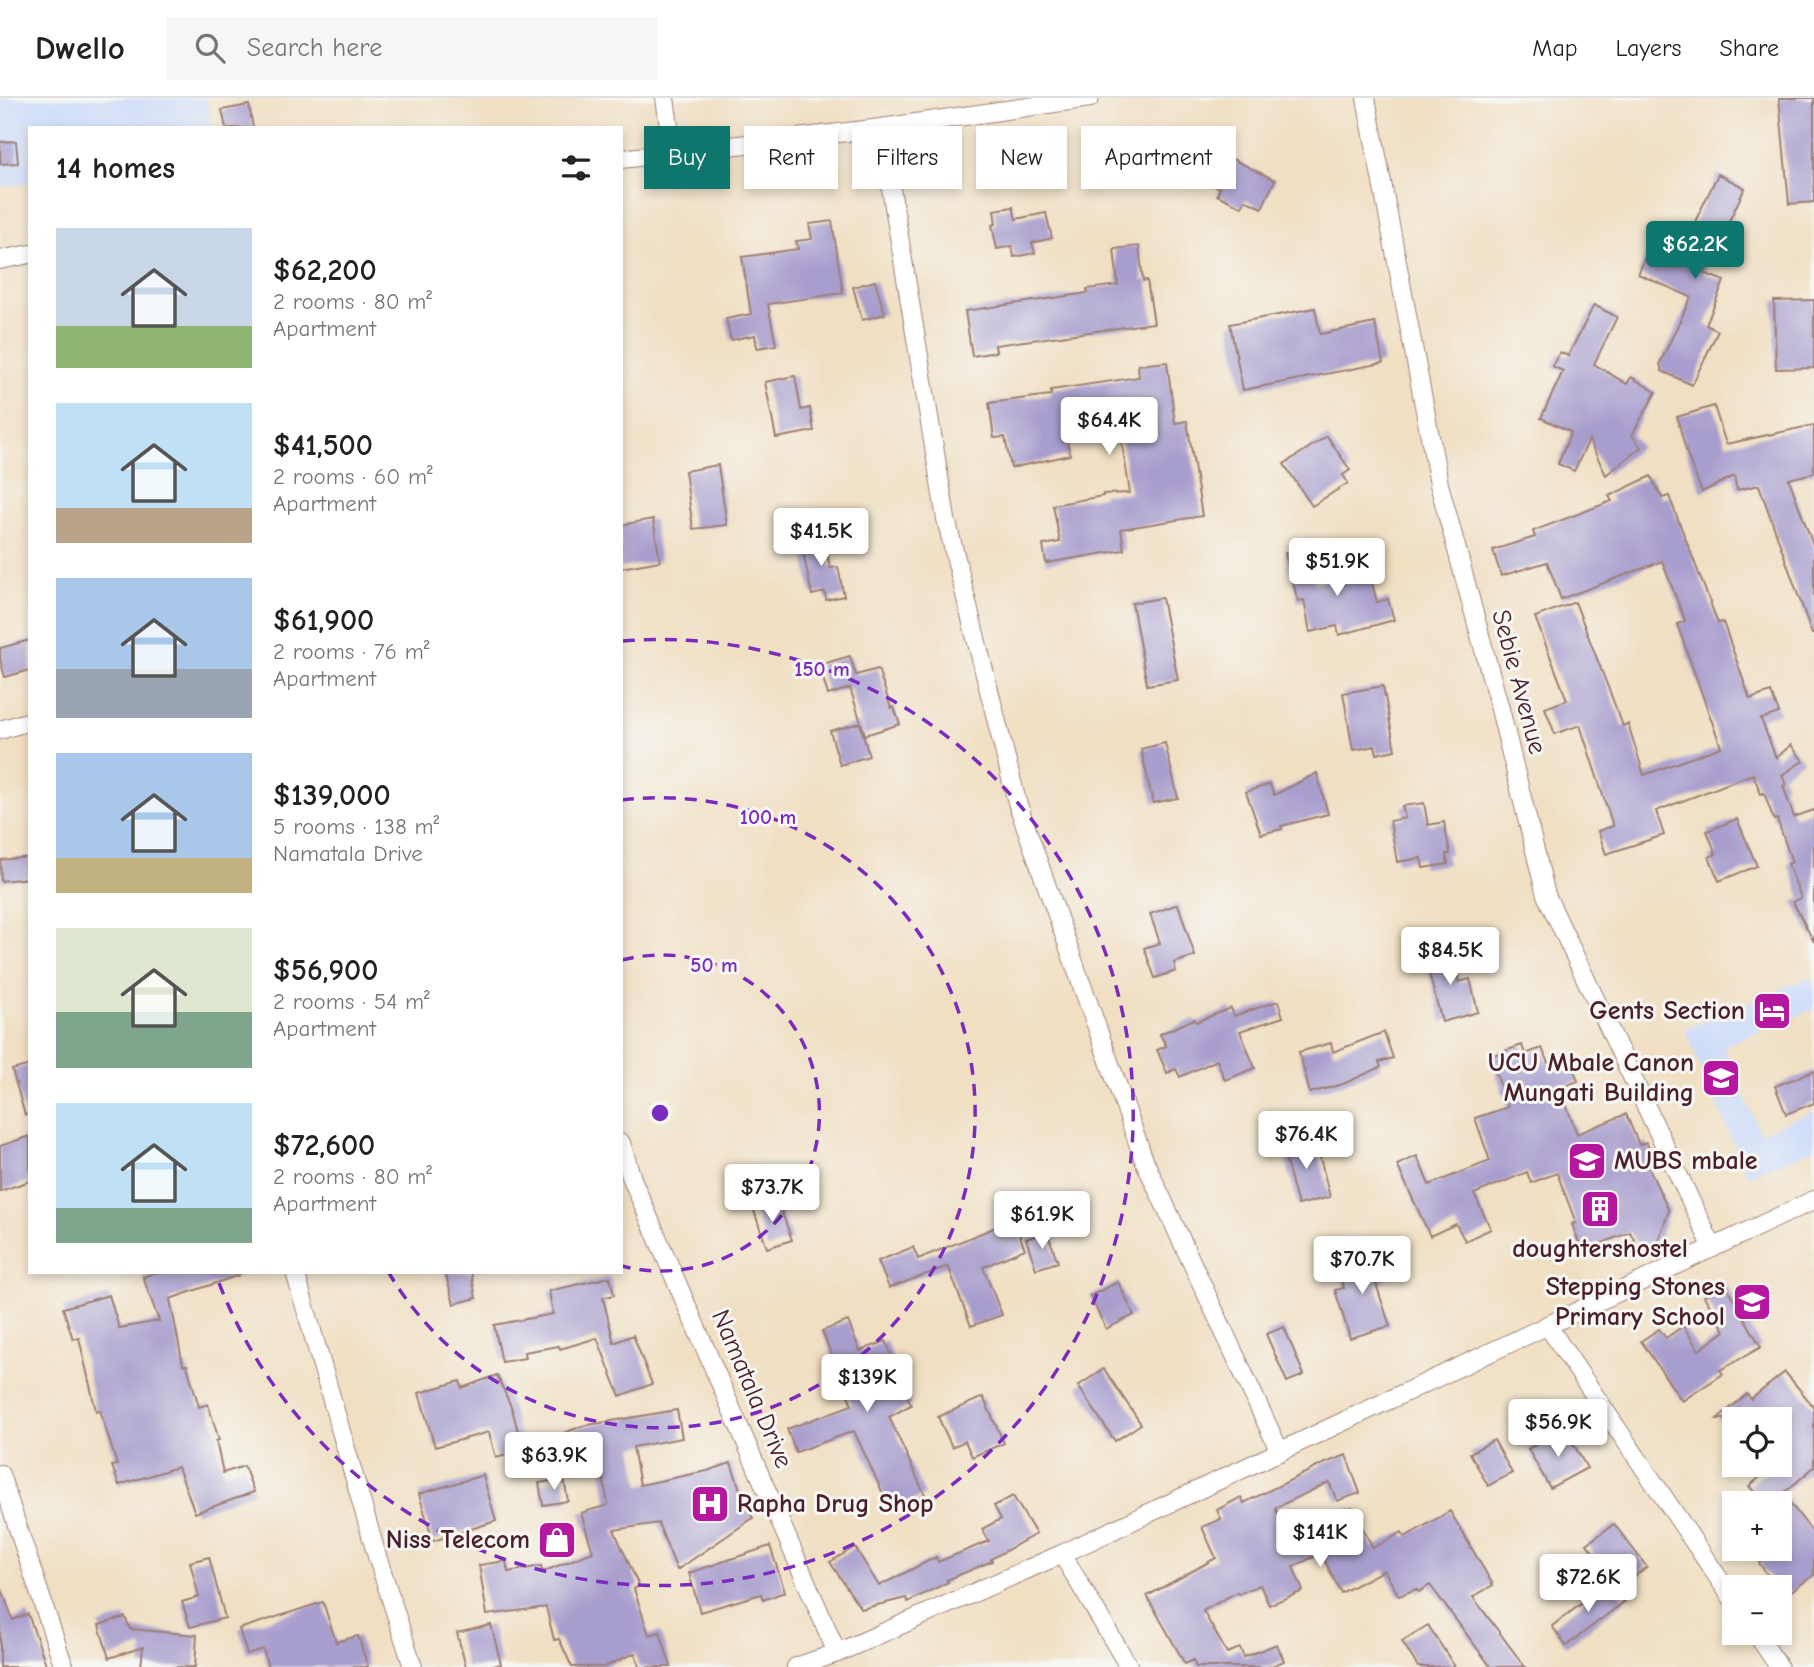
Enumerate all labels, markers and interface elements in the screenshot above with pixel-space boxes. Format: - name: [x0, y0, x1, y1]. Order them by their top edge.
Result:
- search box: [167, 17, 657, 80]
- text: Dwello: [35, 29, 125, 67]
- icon: search: [191, 29, 229, 67]
- text: Search here: [247, 33, 382, 63]
- text: Map: [1532, 34, 1578, 62]
- text: Layers: [1616, 34, 1681, 62]
- text: Share: [1719, 34, 1779, 62]
- chip: Buy: [644, 126, 730, 189]
- chip: Rent: [744, 126, 838, 189]
- chip: Filters: [852, 126, 962, 189]
- chip: New: [976, 126, 1067, 189]
- chip: Apartment: [1081, 126, 1236, 189]
- icon: filters: [557, 149, 595, 187]
- text: 14 homes: [56, 151, 175, 186]
- pin: $62.2K: [1638, 222, 1752, 281]
- text: $62.2K: [1662, 230, 1728, 257]
- text: $62,200: [273, 253, 377, 288]
- icon: home: [112, 256, 196, 340]
- text: 2 rooms · 80 m²: [273, 288, 432, 315]
- text: Apartment: [273, 315, 376, 342]
- pin: $64.4K: [1052, 398, 1166, 457]
- text: $64.4K: [1077, 406, 1141, 433]
- text: $41,500: [273, 428, 373, 463]
- icon: home: [112, 431, 196, 515]
- text: 2 rooms · 60 m²: [273, 463, 433, 490]
- text: Apartment: [273, 490, 376, 517]
- pin: $41.5K: [764, 508, 878, 568]
- text: $41.5K: [790, 517, 853, 544]
- pin: $51.9K: [1280, 538, 1394, 598]
- text: $51.9K: [1305, 547, 1369, 574]
- text: $61,900: [273, 603, 374, 638]
- icon: home: [112, 606, 196, 690]
- street label: Sebie Avenue: [1485, 607, 1553, 757]
- text: 2 rooms · 76 m²: [273, 638, 429, 665]
- text: 150 m: [794, 657, 850, 681]
- text: Apartment: [273, 665, 376, 692]
- text: $139,000: [273, 778, 391, 813]
- icon: home: [112, 781, 196, 865]
- text: 100 m: [740, 805, 796, 829]
- text: 5 rooms · 138 m²: [273, 813, 439, 840]
- text: Namatala Drive: [273, 840, 423, 867]
- pin: $84.5K: [1393, 928, 1507, 987]
- text: $84.5K: [1417, 936, 1483, 963]
- text: $56,900: [273, 953, 378, 988]
- text: 50 m: [690, 953, 738, 977]
- icon: home: [112, 956, 196, 1040]
- text: 2 rooms · 54 m²: [273, 988, 430, 1015]
- hotel icon: Gents Section: [1751, 990, 1793, 1032]
- place label: Gents Section: [1589, 996, 1745, 1026]
- text: Apartment: [273, 1015, 376, 1042]
- place label: UCU Mbale Canon Mungati Building: [1488, 1048, 1694, 1108]
- school or university icon: UCU Mbale Canon Mungati Building: [1700, 1057, 1742, 1099]
- centre of rings: [648, 1101, 672, 1125]
- pin: $76.4K: [1249, 1112, 1363, 1171]
- text: $76.4K: [1274, 1120, 1338, 1147]
- text: $72,600: [273, 1128, 375, 1163]
- icon: home: [112, 1131, 196, 1215]
- school or university icon: MUBS mbale: [1566, 1140, 1608, 1182]
- place label: MUBS mbale: [1614, 1146, 1758, 1176]
- text: 2 rooms · 80 m²: [273, 1163, 432, 1190]
- pin: $73.7K: [715, 1164, 829, 1224]
- text: $73.7K: [741, 1173, 804, 1200]
- building icon: doughtershostel: [1579, 1188, 1621, 1230]
- text: Apartment: [273, 1190, 376, 1217]
- pin: $61.9K: [985, 1192, 1099, 1251]
- text: $61.9K: [1010, 1200, 1074, 1227]
- place label: doughtershostel: [1512, 1234, 1688, 1264]
- pin: $70.7K: [1305, 1236, 1419, 1296]
- text: $70.7K: [1330, 1245, 1394, 1272]
- place label: Stepping Stones Primary School: [1546, 1272, 1725, 1332]
- school or university icon: Stepping Stones Primary School: [1731, 1281, 1773, 1323]
- street label: Namatala Drive: [705, 1305, 799, 1473]
- pin: $139K: [818, 1354, 916, 1414]
- text: $139K: [837, 1363, 897, 1390]
- pin: $56.9K: [1501, 1400, 1615, 1459]
- map controls: [1722, 1407, 1792, 1645]
- button: locate: [1722, 1407, 1792, 1477]
- text: $56.9K: [1524, 1408, 1592, 1435]
- pin: $63.9K: [497, 1432, 611, 1492]
- text: $63.9K: [521, 1441, 587, 1468]
- hospital icon: Rapha Drug Shop: [689, 1483, 731, 1525]
- place label: Rapha Drug Shop: [737, 1489, 934, 1519]
- button: +: [1722, 1491, 1792, 1561]
- pin: $141K: [1271, 1510, 1369, 1569]
- text: $141K: [1292, 1518, 1348, 1545]
- shop icon: Niss Telecom: [536, 1519, 578, 1561]
- place label: Niss Telecom: [386, 1525, 530, 1555]
- pin: $72.6K: [1531, 1554, 1645, 1614]
- text: $72.6K: [1556, 1563, 1620, 1590]
- button: −: [1722, 1575, 1792, 1645]

